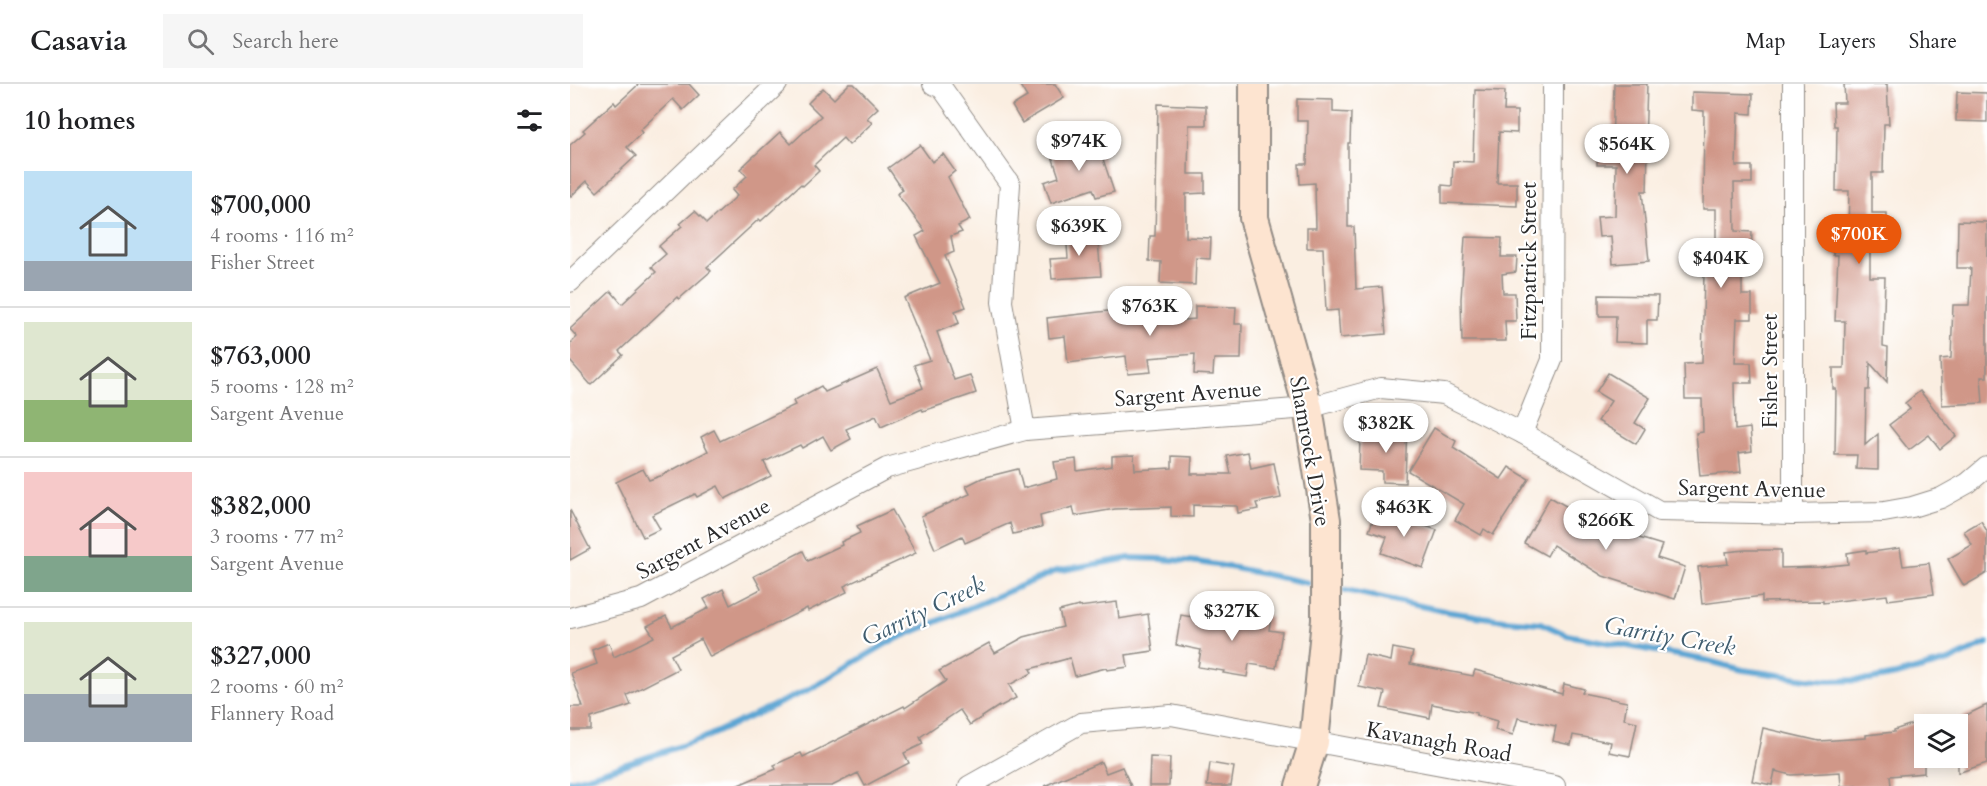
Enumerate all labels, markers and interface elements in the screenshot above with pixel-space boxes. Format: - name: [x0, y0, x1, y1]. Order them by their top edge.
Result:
- search box: [163, 14, 583, 68]
- text: Casavia: [30, 22, 127, 60]
- icon: search: [184, 25, 217, 58]
- text: Search here: [232, 26, 339, 56]
- text: Map: [1746, 27, 1786, 56]
- text: Layers: [1819, 27, 1876, 56]
- text: Share: [1909, 27, 1957, 56]
- text: 10 homes: [24, 103, 135, 138]
- icon: filters: [513, 104, 546, 137]
- pin: $974K: [1037, 121, 1121, 172]
- pin: $564K: [1585, 124, 1669, 175]
- text: $974K: [1050, 127, 1108, 154]
- text: $564K: [1598, 130, 1656, 157]
- street label: Fitzpatrick Street: [1514, 182, 1544, 340]
- text: $700,000: [210, 187, 311, 222]
- icon: home: [72, 195, 144, 267]
- pin: $639K: [1037, 206, 1121, 257]
- text: $639K: [1050, 212, 1108, 239]
- pin: $700K: [1817, 214, 1901, 265]
- text: $700K: [1830, 220, 1888, 247]
- text: 4 rooms · 116 m²: [210, 222, 354, 249]
- pin: $404K: [1679, 238, 1763, 289]
- text: $404K: [1692, 244, 1750, 271]
- text: Fisher Street: [210, 249, 315, 276]
- pin: $763K: [1108, 286, 1192, 337]
- text: $763K: [1121, 292, 1179, 319]
- street label: Fisher Street: [1755, 313, 1785, 429]
- text: $763,000: [210, 338, 311, 373]
- icon: home: [72, 346, 144, 418]
- text: 5 rooms · 128 m²: [210, 373, 354, 400]
- street label: Sargent Avenue: [1113, 374, 1263, 414]
- street label: Shamrock Drive: [1282, 374, 1338, 529]
- text: Sargent Avenue: [210, 400, 344, 427]
- pin: $382K: [1344, 403, 1428, 454]
- text: $382K: [1357, 409, 1415, 436]
- street label: Sargent Avenue: [1678, 473, 1826, 505]
- pin: $463K: [1362, 487, 1446, 538]
- text: $382,000: [210, 488, 311, 523]
- street label: Sargent Avenue: [631, 491, 776, 587]
- text: $463K: [1375, 493, 1433, 520]
- icon: home: [72, 496, 144, 568]
- pin: $266K: [1564, 500, 1648, 551]
- text: $266K: [1577, 506, 1635, 533]
- text: 3 rooms · 77 m²: [210, 523, 343, 550]
- text: Sargent Avenue: [210, 550, 344, 577]
- water label: Garrity Creek: [856, 568, 991, 654]
- pin: $327K: [1190, 591, 1274, 642]
- text: $327K: [1203, 597, 1261, 624]
- water label: Garrity Creek: [1602, 609, 1738, 664]
- text: $327,000: [210, 638, 311, 673]
- icon: home: [72, 646, 144, 718]
- text: 2 rooms · 60 m²: [210, 673, 343, 700]
- text: Flannery Road: [210, 700, 334, 727]
- street label: Kavanagh Road: [1364, 714, 1514, 770]
- map controls: [1914, 714, 1968, 768]
- button: layers: [1914, 714, 1968, 768]

